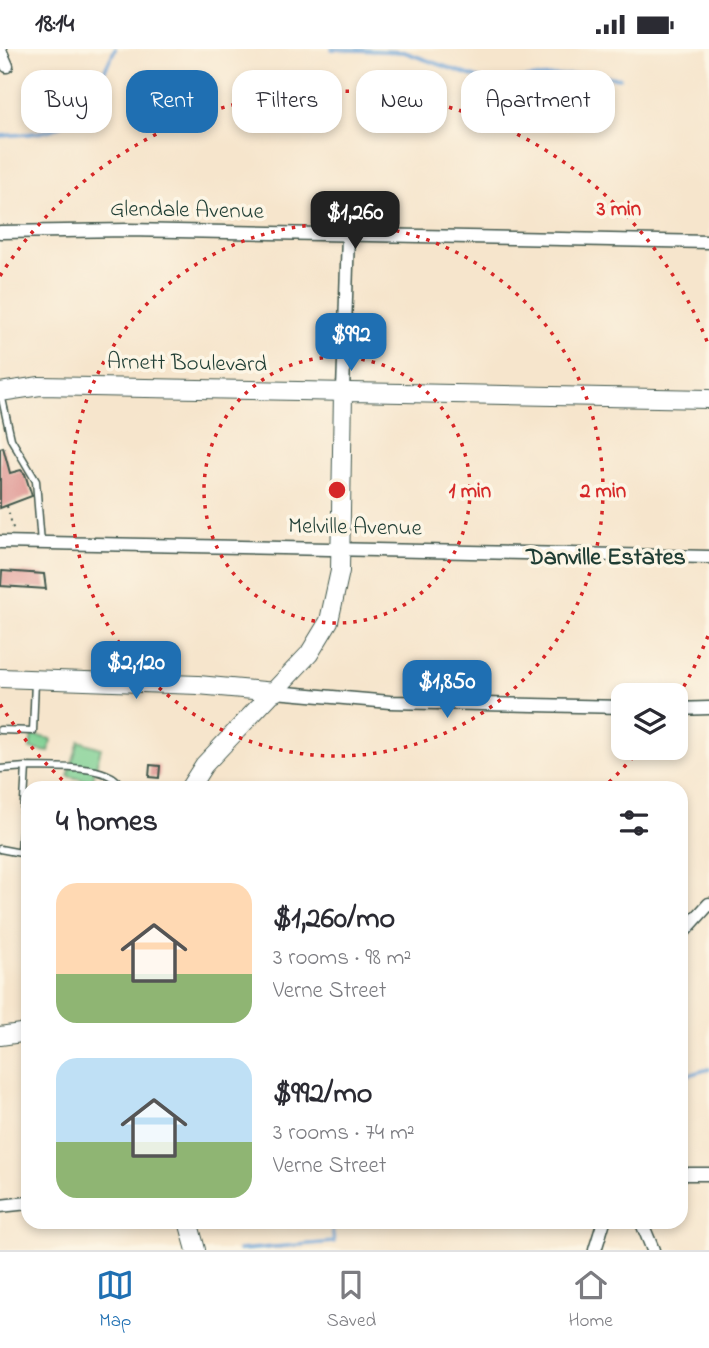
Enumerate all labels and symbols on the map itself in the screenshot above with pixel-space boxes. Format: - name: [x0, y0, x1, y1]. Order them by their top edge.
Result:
- pin: $1,260: [298, 191, 412, 251]
- street label: Glendale Avenue: [110, 193, 265, 229]
- text: 3 min: [596, 195, 641, 225]
- pin: $992: [310, 313, 392, 373]
- street label: Arnett Boulevard: [107, 346, 267, 382]
- text: 1 min: [449, 477, 491, 507]
- text: 2 min: [579, 477, 626, 507]
- centre of rings: [325, 478, 349, 502]
- street label: Melville Avenue: [288, 510, 423, 546]
- district label: Danville Estates: [525, 541, 686, 576]
- pin: $2,120: [79, 641, 193, 701]
- pin: $1,850: [390, 661, 504, 720]

